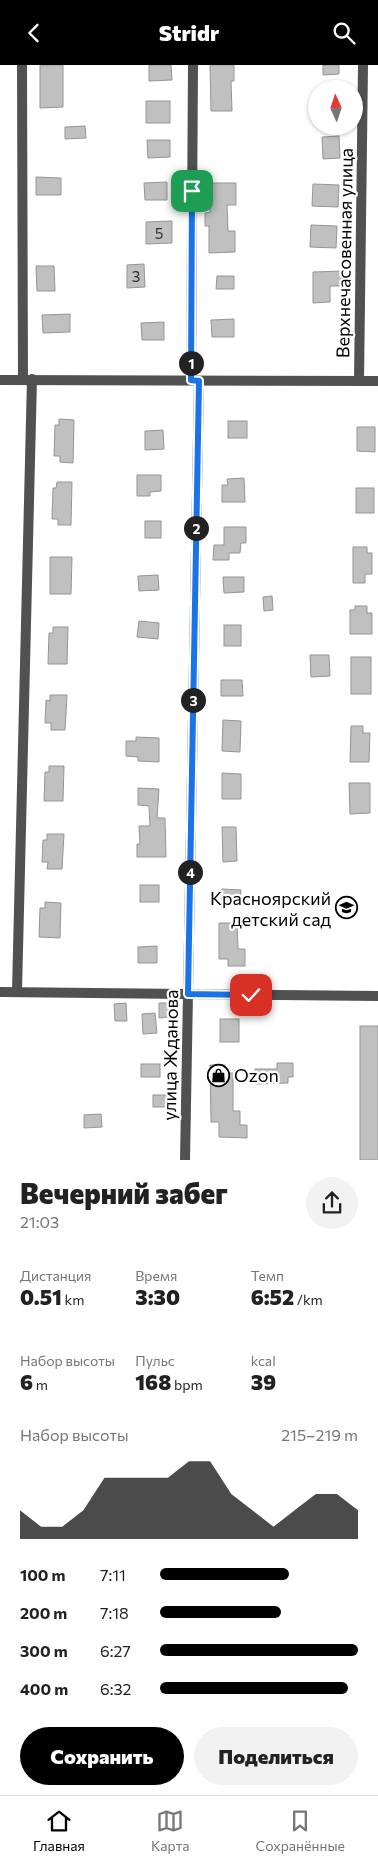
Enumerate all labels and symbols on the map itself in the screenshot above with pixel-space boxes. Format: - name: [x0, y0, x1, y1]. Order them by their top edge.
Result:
- north arrow: [308, 80, 362, 135]
- street label: Верхнечасовенная улица: [331, 148, 357, 358]
- pin: [171, 170, 213, 212]
- house number: 5: [155, 224, 163, 242]
- house number: 3: [132, 267, 140, 285]
- pin: 1: [178, 351, 204, 375]
- pin: 2: [184, 515, 208, 541]
- pin: 3: [180, 687, 206, 713]
- pin: 4: [178, 859, 202, 885]
- place label: Красноярский детский сад: [210, 887, 331, 930]
- school or university icon: Красноярский детский сад: [335, 896, 359, 920]
- pin: [230, 974, 272, 1016]
- street label: улица Жданова: [158, 989, 182, 1121]
- shop icon: Ozon: [206, 1063, 230, 1087]
- place label: Ozon: [234, 1064, 279, 1086]

